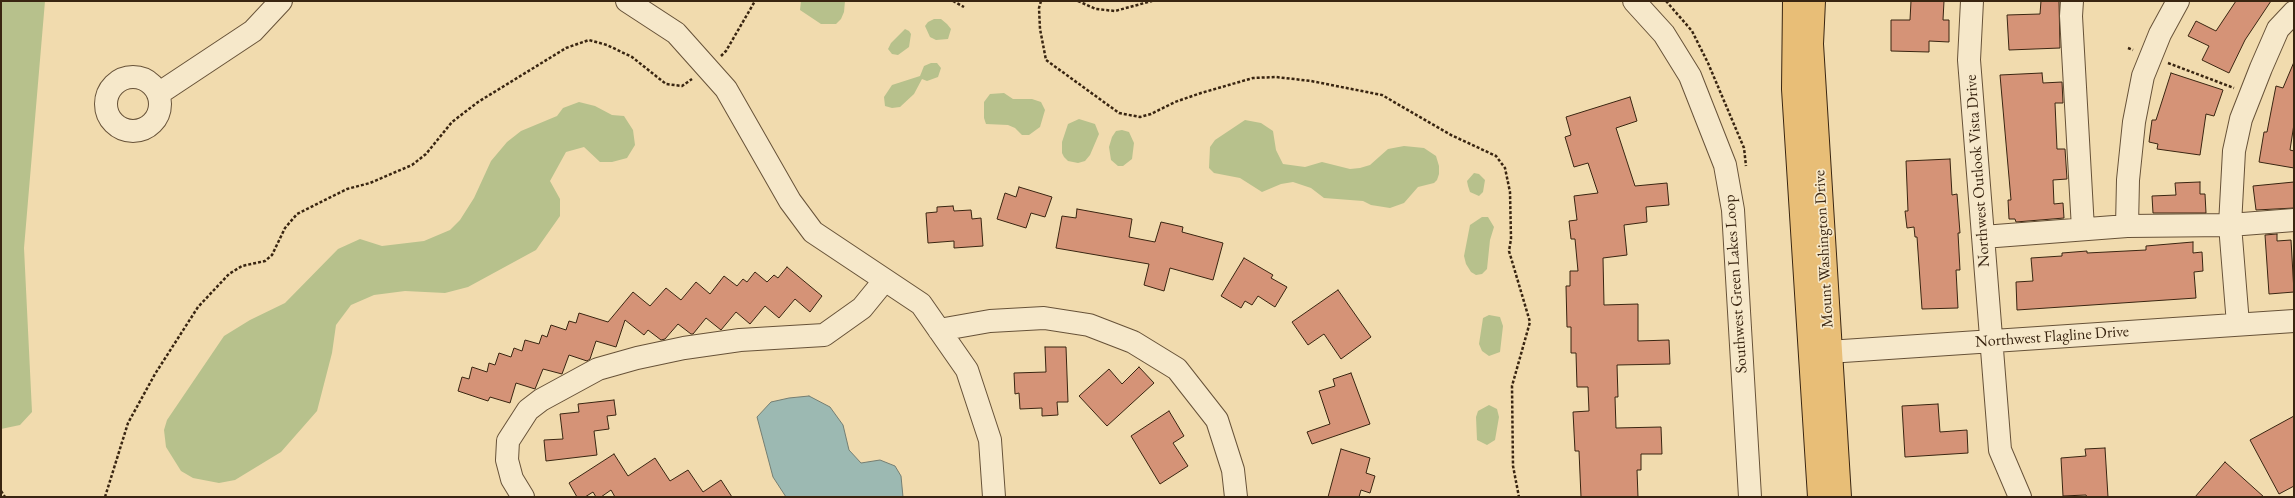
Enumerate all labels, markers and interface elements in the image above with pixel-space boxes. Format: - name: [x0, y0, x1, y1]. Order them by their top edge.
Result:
- street label: Northwest Outlook Vista Drive: [1962, 74, 1994, 268]
- street label: Mount Washington Drive: [1810, 170, 1838, 328]
- street label: Southwest Green Lakes Loop: [1720, 194, 1752, 374]
- street label: Northwest Flagline Drive: [1974, 322, 2130, 352]

